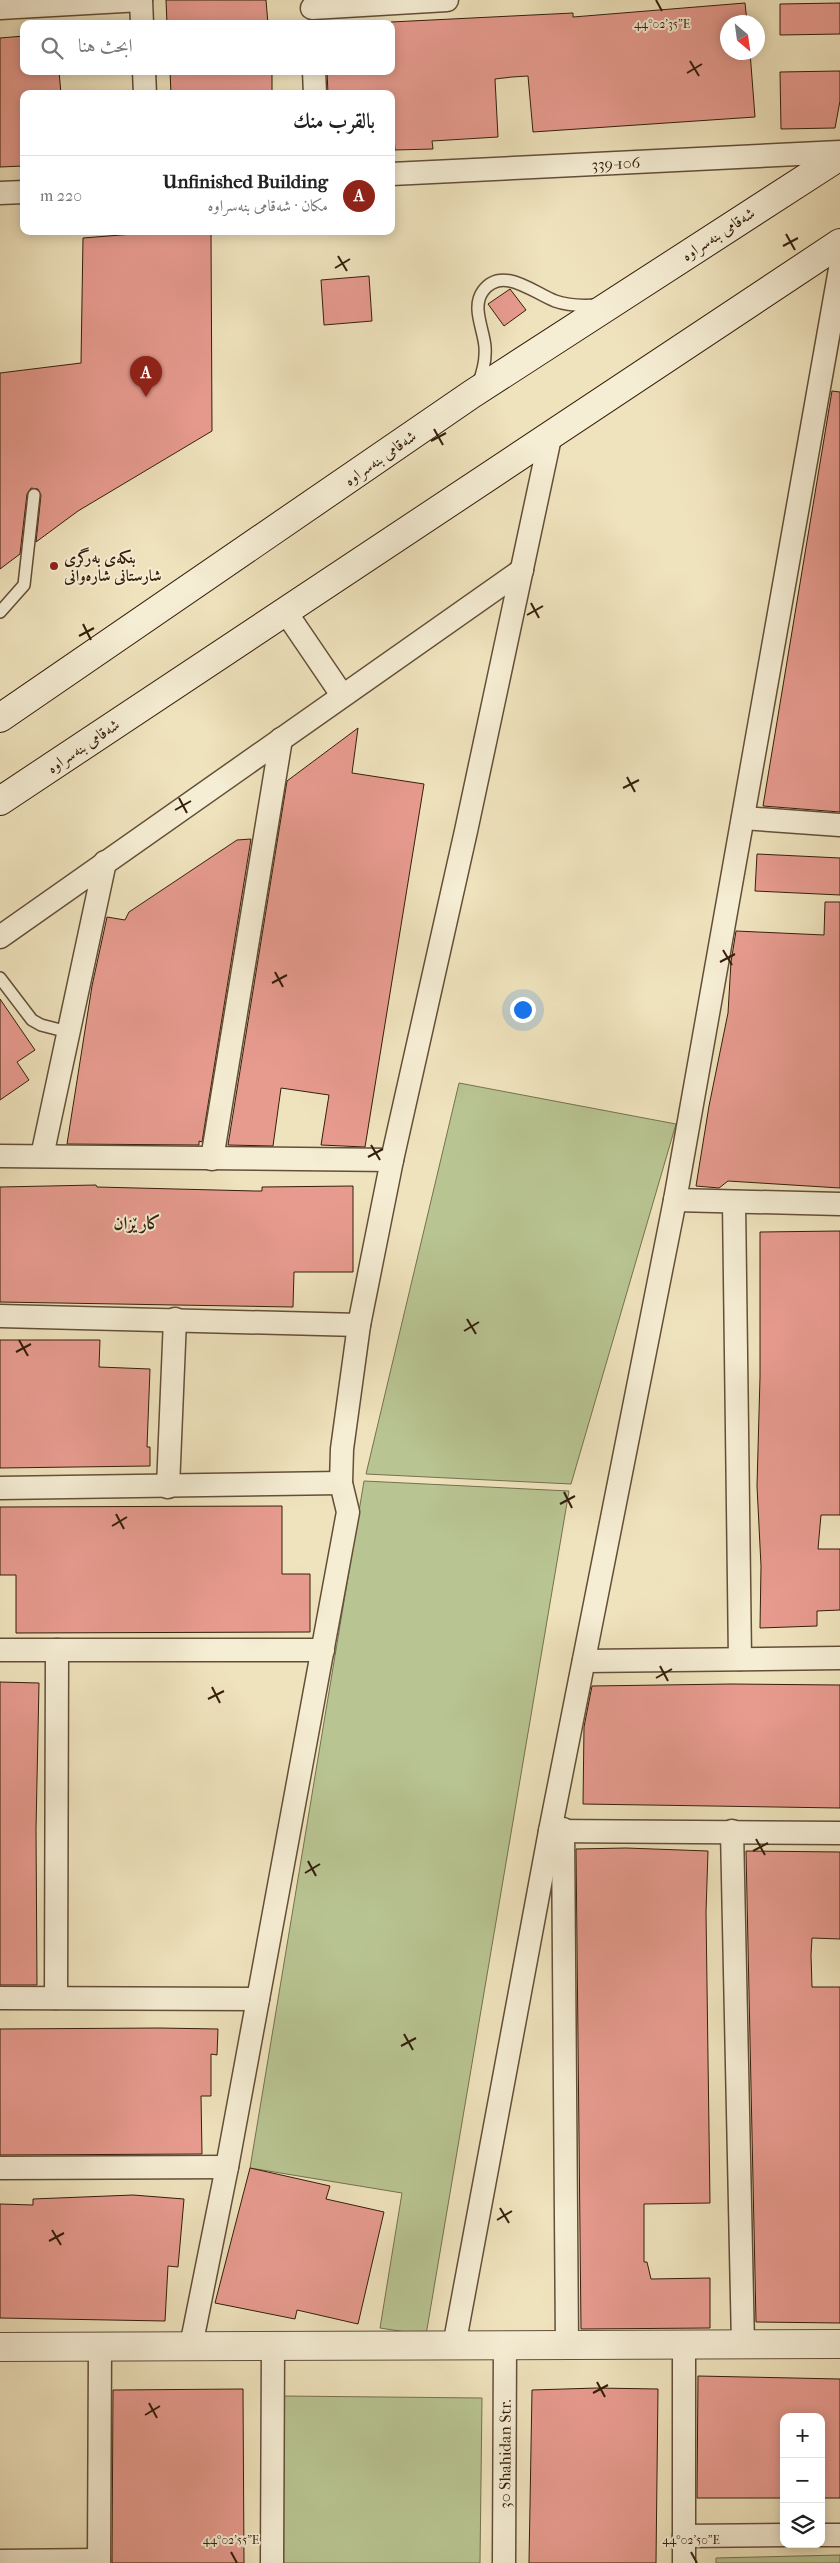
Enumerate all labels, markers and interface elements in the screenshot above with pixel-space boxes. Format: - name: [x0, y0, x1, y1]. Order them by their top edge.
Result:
- north arrow: [720, 15, 765, 60]
- text: 44°02'35"E: [634, 17, 690, 31]
- search box: [20, 20, 395, 75]
- icon: search: [38, 34, 66, 62]
- text: ابحث هنا: [78, 35, 133, 57]
- text: بالقرب منك: [293, 109, 375, 133]
- street label: 339-106: [591, 152, 641, 174]
- text: Unfinished Building: [163, 171, 328, 193]
- text: 220 m: [40, 186, 82, 205]
- text: A: [354, 186, 364, 205]
- text: مكان · شەقامی بنەسراوە: [207, 196, 328, 215]
- street label: شەقامی بنەسراوە: [678, 203, 759, 266]
- pin: A: [130, 356, 162, 397]
- street label: شەقامی بنەسراوە: [340, 426, 420, 491]
- place label: بنكەی بەرگری شارستانی شارەوانی: [63, 547, 162, 586]
- marker: بنكەی بەرگری شارستانی شارەوانی: [48, 560, 60, 572]
- street label: شەقامی بنەسراوە: [43, 715, 124, 778]
- your location: [510, 997, 536, 1023]
- district label: کارێزان: [113, 1213, 161, 1234]
- street label: 30 Shahidan Str.: [495, 2399, 514, 2509]
- map controls: [780, 2413, 825, 2548]
- button: +: [780, 2413, 825, 2458]
- button: −: [780, 2458, 825, 2503]
- button: layers: [780, 2503, 825, 2548]
- text: 44°02'55"E: [203, 2533, 259, 2547]
- text: 44°02'50"E: [662, 2533, 720, 2547]

